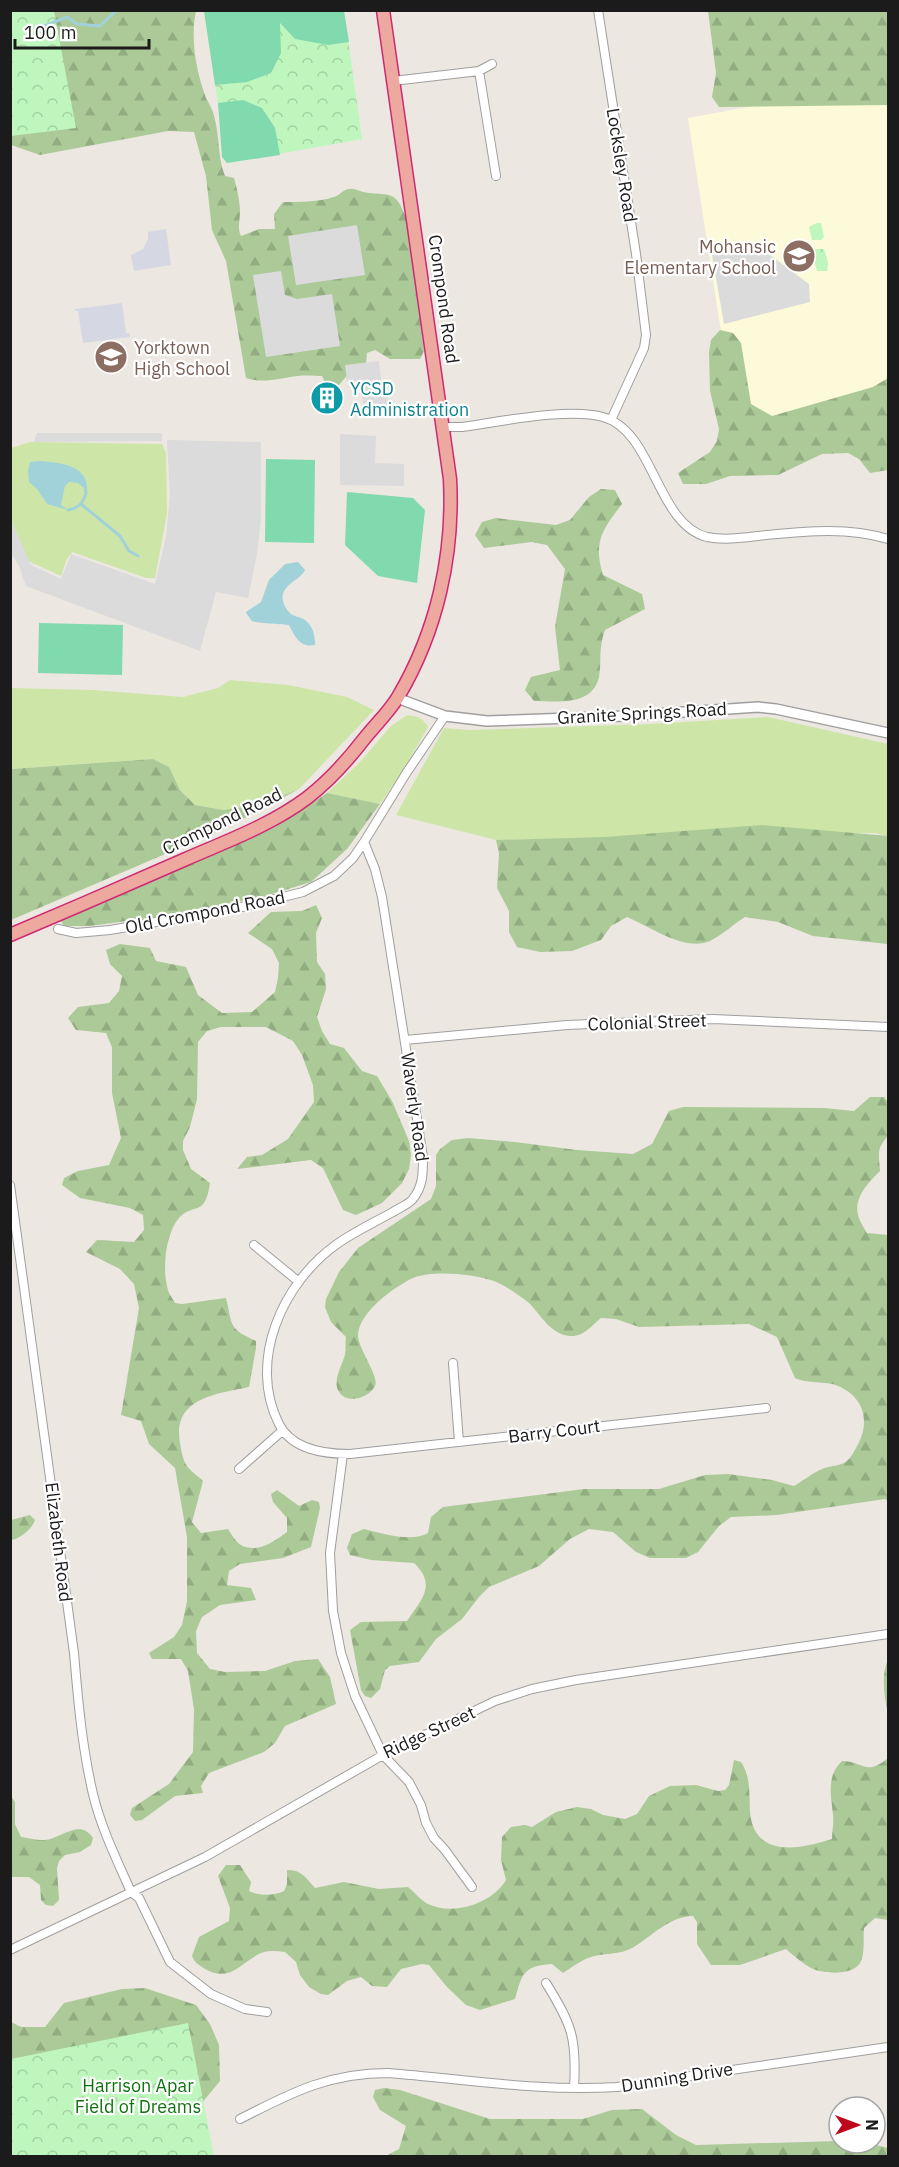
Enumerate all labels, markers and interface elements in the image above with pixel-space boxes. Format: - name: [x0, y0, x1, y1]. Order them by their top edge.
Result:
- scale bar: [15, 12, 148, 50]
- text: 100 m: [24, 21, 76, 44]
- street label: Locksley Road: [602, 106, 642, 224]
- street label: Crompond Road: [424, 233, 464, 365]
- place label: Mohansic Elementary School: [624, 235, 776, 279]
- school or university icon: Mohansic Elementary School: [781, 238, 817, 274]
- place label: Yorktown High School: [134, 336, 230, 380]
- school or university icon: Yorktown High School: [93, 339, 129, 375]
- place label: YCSD Administration: [350, 377, 469, 421]
- building icon: YCSD Administration: [309, 380, 345, 416]
- street label: Granite Springs Road: [557, 697, 727, 729]
- street label: Crompond Road: [158, 782, 286, 860]
- street label: Old Crompond Road: [123, 885, 287, 939]
- street label: Colonial Street: [587, 1008, 707, 1036]
- street label: Waverly Road: [396, 1051, 434, 1163]
- street label: Barry Court: [507, 1414, 601, 1448]
- street label: Elizabeth Road: [40, 1481, 78, 1603]
- street label: Ridge Street: [379, 1701, 479, 1763]
- street label: Dunning Drive: [619, 2057, 735, 2097]
- park label: Harrison Apar Field of Dreams: [75, 2074, 201, 2118]
- north arrow: [827, 2095, 887, 2155]
- text: N: [862, 2119, 882, 2131]

